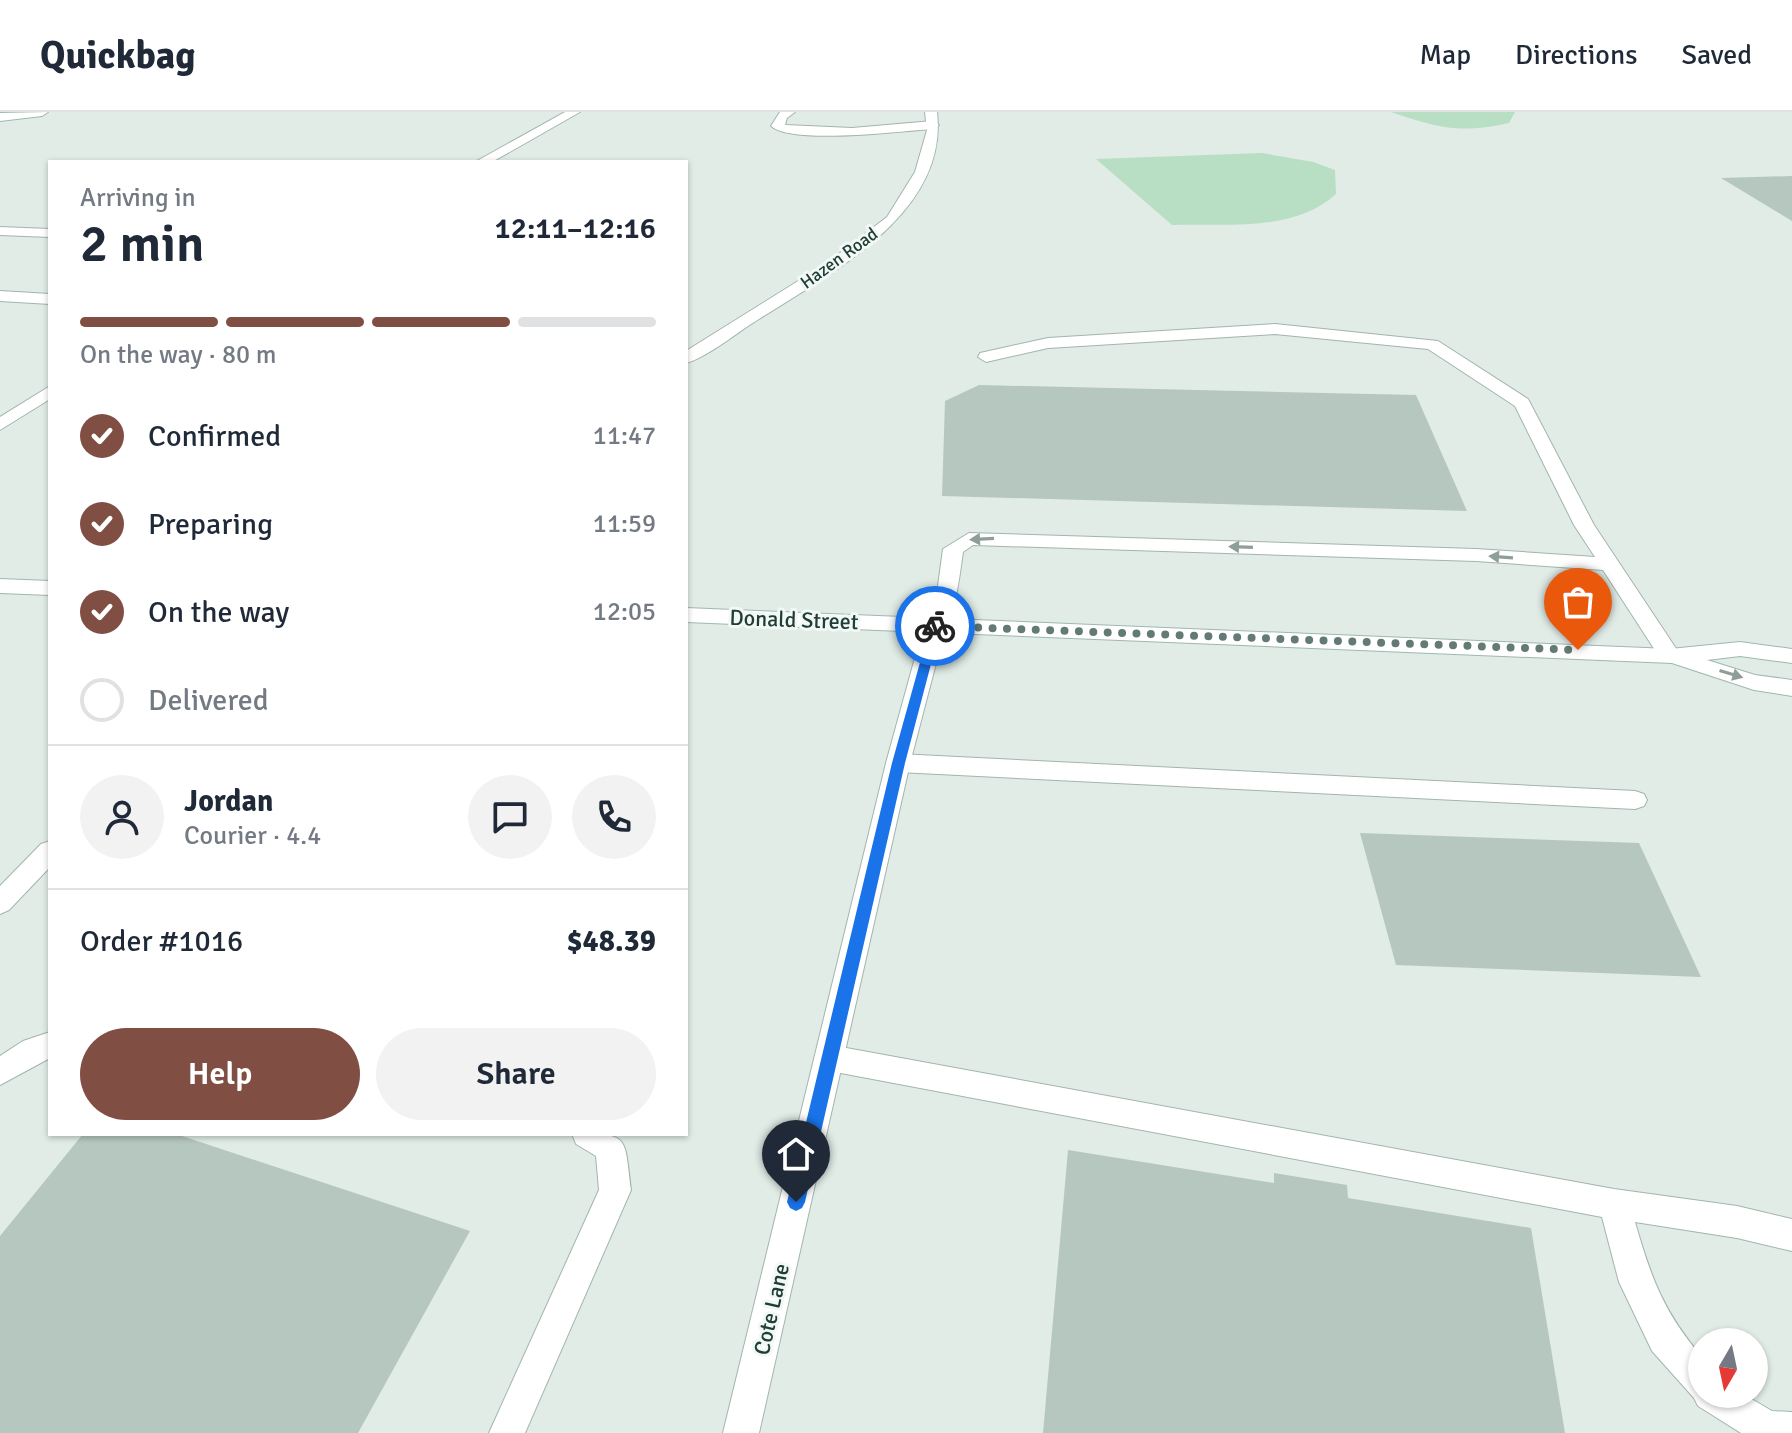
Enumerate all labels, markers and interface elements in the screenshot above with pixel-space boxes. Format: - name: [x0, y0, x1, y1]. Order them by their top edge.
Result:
- text: Quickbag: [40, 32, 196, 79]
- text: Map: [1419, 38, 1471, 72]
- text: Directions: [1515, 38, 1637, 72]
- text: Saved: [1681, 38, 1752, 72]
- text: Arriving in: [80, 182, 196, 214]
- text: 12:11–12:16: [495, 210, 656, 247]
- text: 2 min: [80, 212, 205, 276]
- street label: Hazen Road: [796, 223, 882, 293]
- text: On the way · 80 m: [80, 339, 276, 371]
- icon: check: [80, 414, 124, 458]
- text: Confirmed: [148, 418, 281, 455]
- text: 11:47: [593, 420, 656, 452]
- icon: check: [80, 502, 124, 546]
- text: Preparing: [148, 506, 273, 543]
- text: 11:59: [593, 508, 656, 540]
- one-way arrow: [969, 533, 994, 546]
- one-way arrow: [1228, 541, 1253, 554]
- one-way arrow: [1488, 550, 1513, 563]
- pin: [1544, 568, 1612, 650]
- icon: bag: [1556, 580, 1600, 624]
- courier: [895, 586, 975, 666]
- icon: check: [80, 590, 124, 634]
- text: On the way: [148, 594, 289, 631]
- text: 12:05: [593, 596, 656, 628]
- street label: Donald Street: [729, 604, 859, 635]
- icon: bike: [913, 604, 957, 648]
- one-way arrow: [1719, 668, 1743, 681]
- text: Delivered: [148, 682, 269, 719]
- button: person: [80, 775, 164, 859]
- button: chat: [468, 775, 552, 859]
- button: phone: [572, 775, 656, 859]
- text: Jordan: [184, 783, 273, 820]
- text: Courier · 4.4: [184, 820, 321, 852]
- text: Order #1016: [80, 923, 243, 960]
- text: $48.39: [566, 923, 656, 960]
- button: Help: [80, 1028, 360, 1120]
- button: Share: [376, 1028, 656, 1120]
- pin: [762, 1120, 830, 1202]
- icon: home: [774, 1132, 818, 1176]
- street label: Cote Lane: [748, 1261, 795, 1358]
- north arrow: [1688, 1328, 1768, 1408]
- map controls: [1688, 1328, 1768, 1408]

